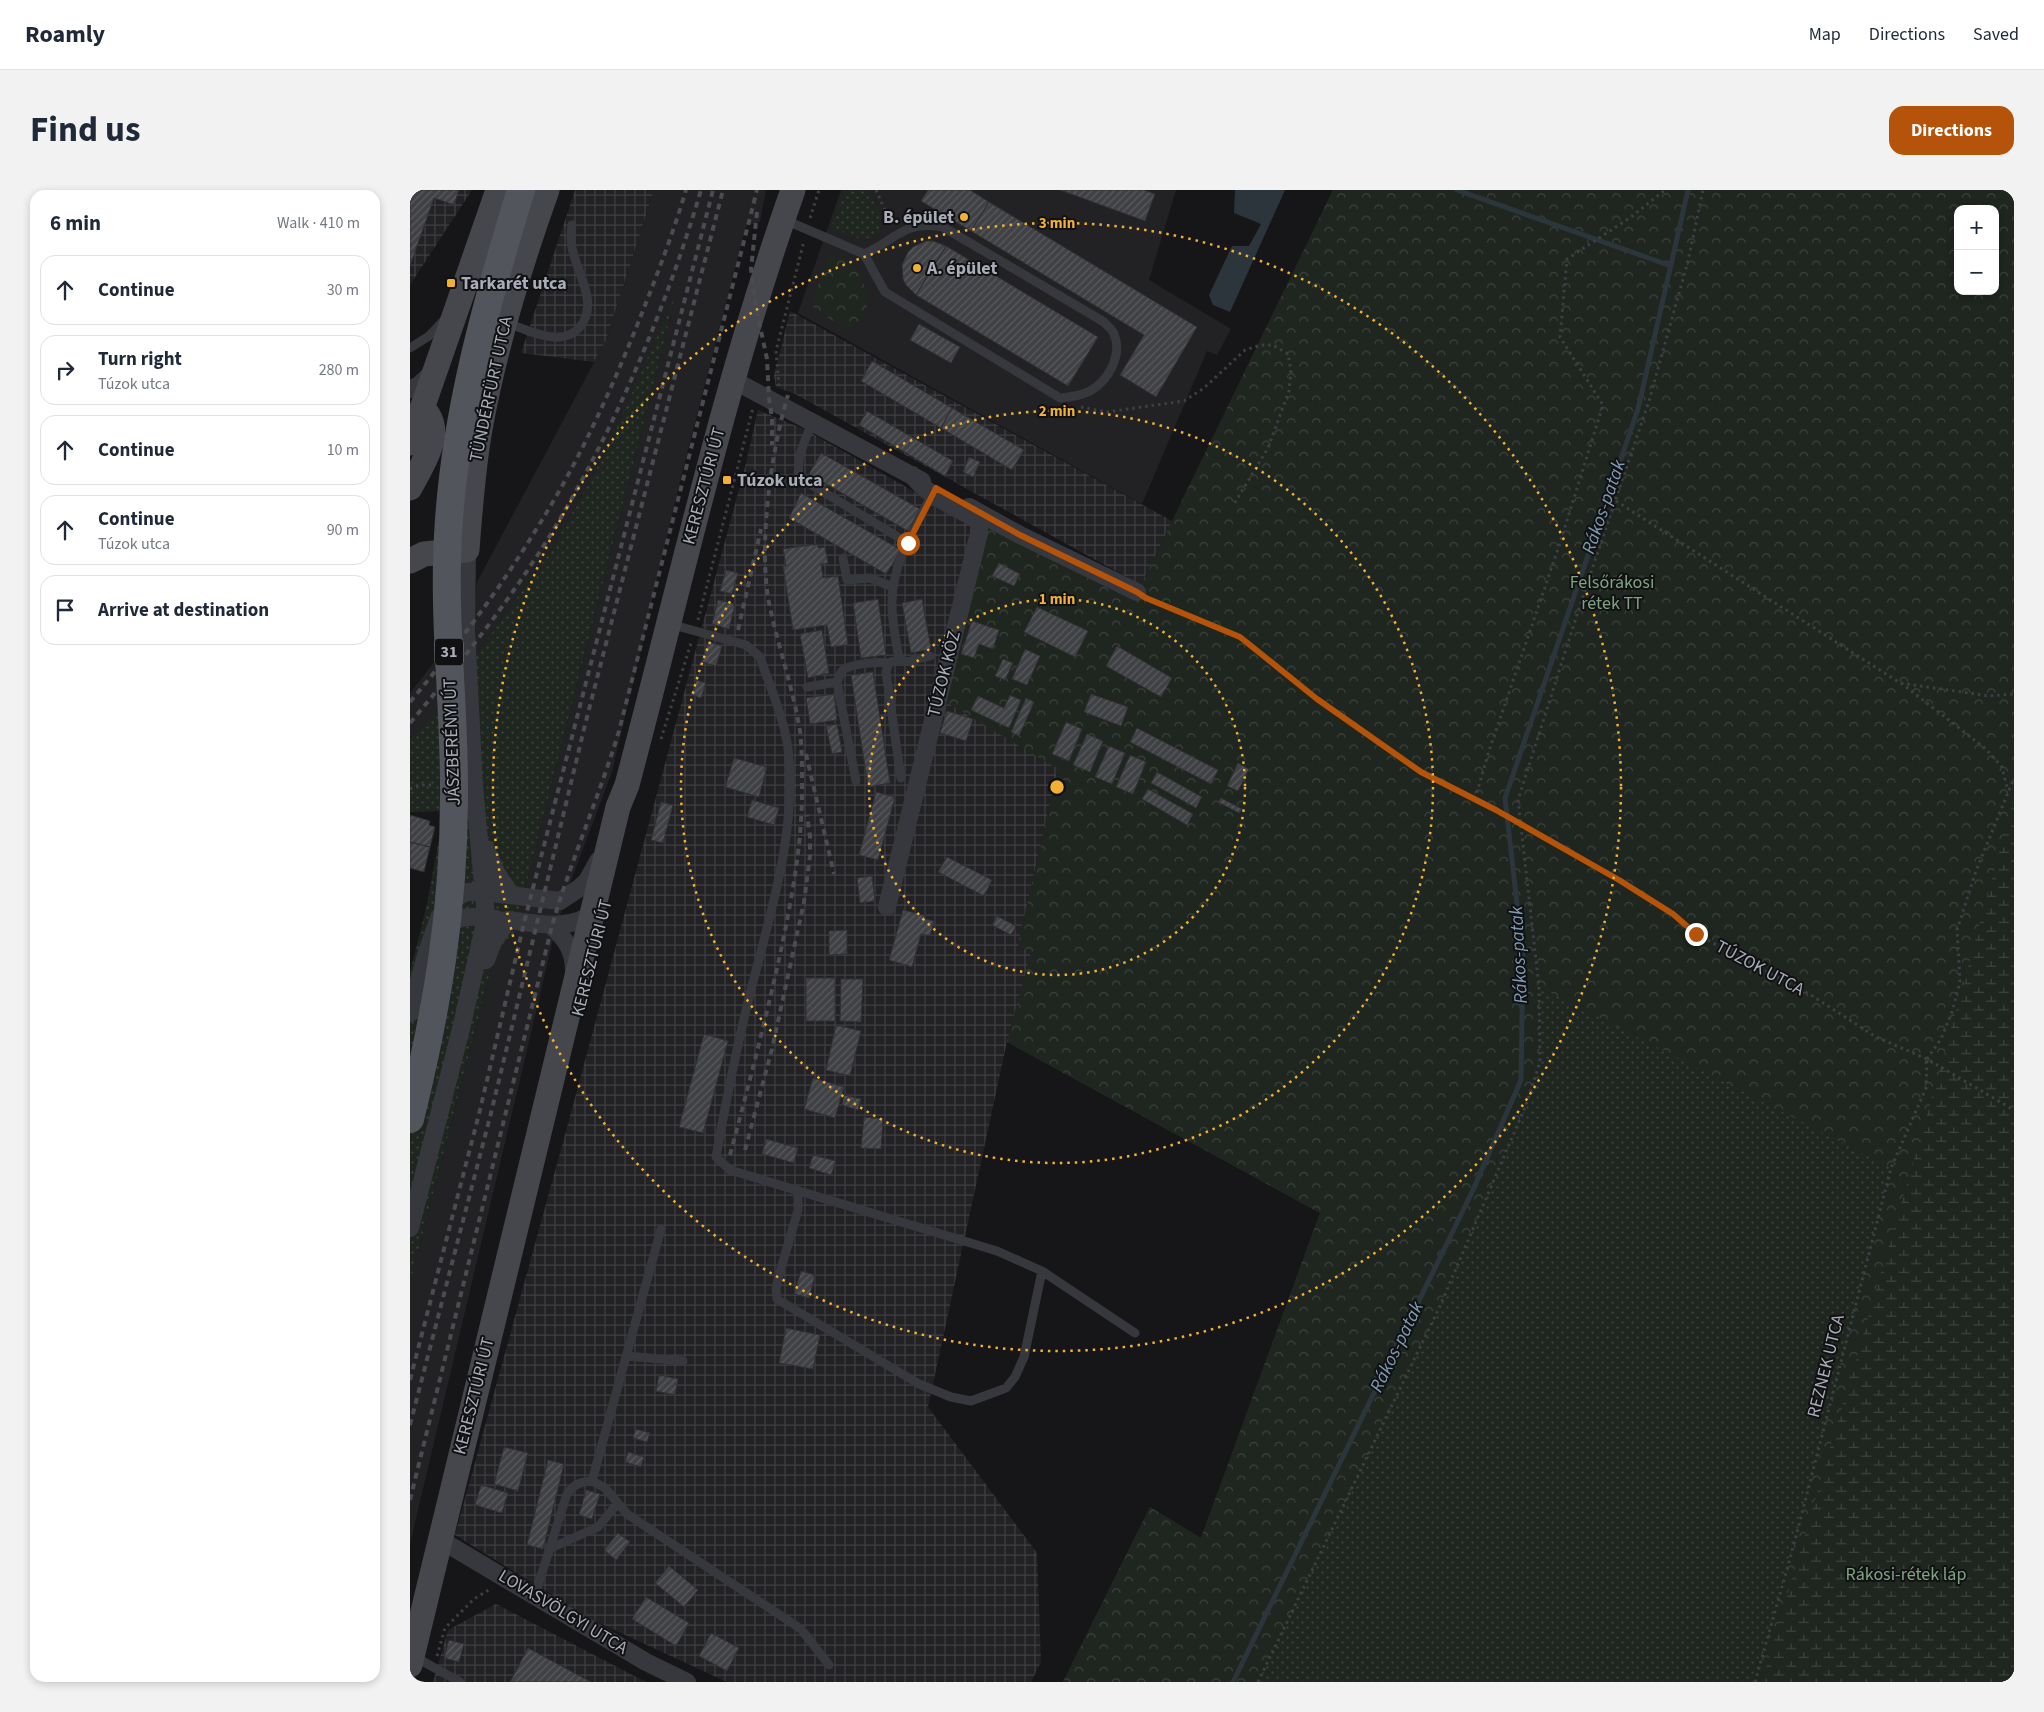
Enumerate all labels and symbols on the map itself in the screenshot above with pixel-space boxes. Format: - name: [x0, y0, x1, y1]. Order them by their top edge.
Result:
- place label: B. épület: [883, 205, 954, 230]
- marker: B. épület: [958, 211, 970, 223]
- text: 3 min: [1039, 213, 1075, 234]
- place label: A. épület: [926, 256, 997, 281]
- marker: A. épület: [911, 262, 923, 274]
- place label: Tarkarét utca: [461, 271, 567, 296]
- marker: Tarkarét utca: [445, 277, 457, 289]
- street label: TÜNDÉRFÜRT UTCA: [463, 314, 519, 464]
- text: 2 min: [1039, 401, 1075, 422]
- street label: KERESZTÚRI ÚT: [676, 424, 732, 547]
- water label: Rákos-patak: [1575, 455, 1633, 558]
- place label: Túzok utca: [737, 468, 823, 493]
- marker: Túzok utca: [721, 474, 733, 486]
- route start: [897, 532, 920, 555]
- park label: Felsőrákosi rétek TT: [1570, 570, 1654, 616]
- text: 1 min: [1039, 589, 1075, 610]
- street label: TÚZOK KÖZ: [921, 628, 967, 720]
- road number: 31: [435, 638, 463, 666]
- street label: JÁSZBERÉNYI ÚT: [437, 678, 467, 806]
- centre of rings: [1048, 778, 1066, 796]
- street label: KERESZTÚRI ÚT: [565, 896, 619, 1019]
- water label: Rákos-patak: [1503, 904, 1535, 1005]
- route end: [1685, 923, 1708, 946]
- street label: TÚZOK UTCA: [1711, 934, 1809, 1002]
- water label: Rákos-patak: [1363, 1296, 1431, 1397]
- street label: REZNEK UTCA: [1801, 1312, 1851, 1420]
- street label: KERESZTÚRI ÚT: [447, 1334, 501, 1457]
- park label: Rákosi-rétek láp: [1846, 1562, 1966, 1587]
- street label: LOVASVÖLGYI UTCA: [494, 1564, 632, 1661]

